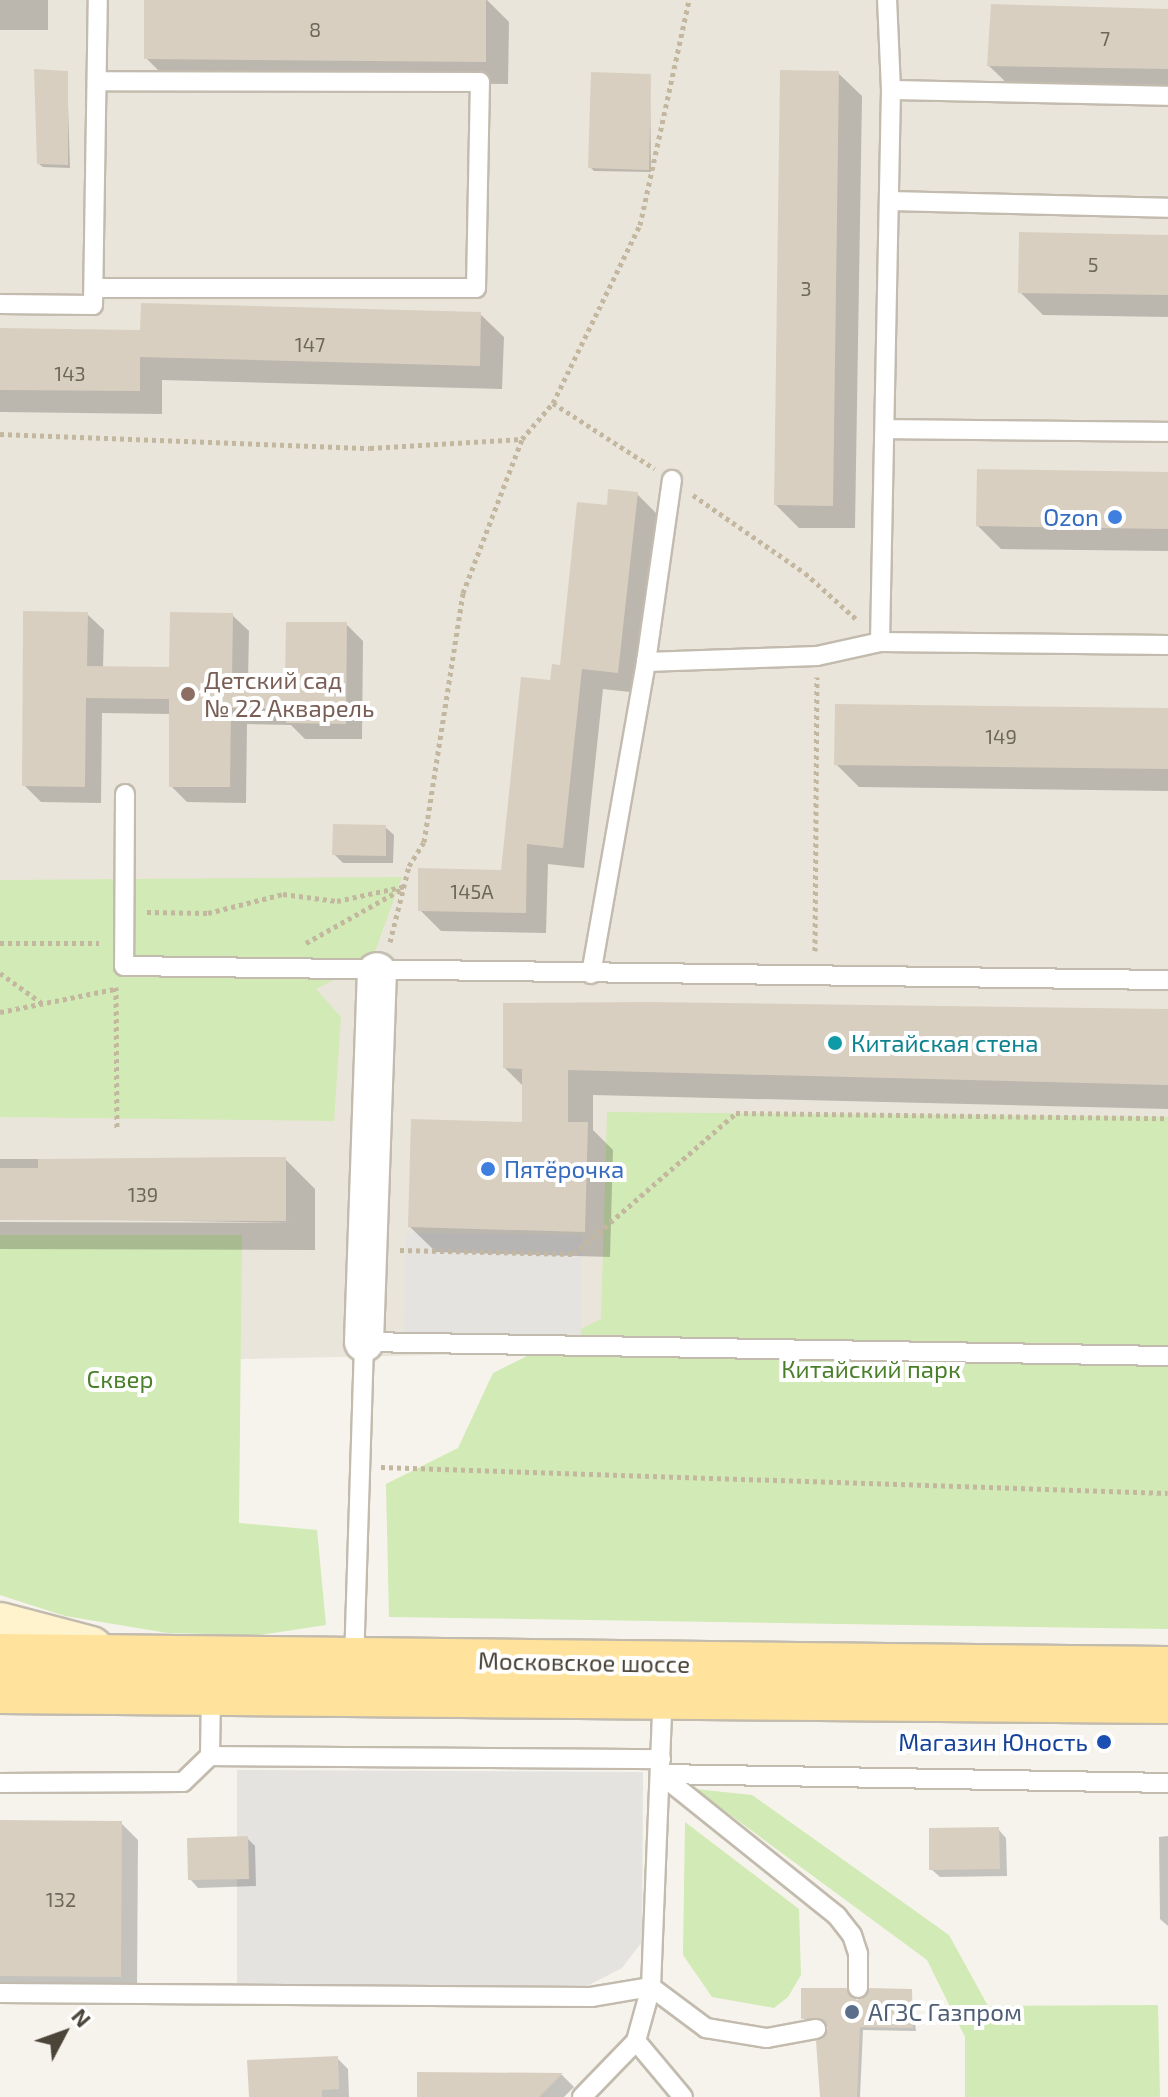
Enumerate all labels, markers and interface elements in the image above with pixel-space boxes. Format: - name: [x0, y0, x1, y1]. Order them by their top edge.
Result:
- house number: 8: [309, 17, 321, 41]
- house number: 7: [1100, 26, 1110, 50]
- house number: 5: [1088, 252, 1098, 276]
- house number: 3: [800, 276, 812, 300]
- house number: 147: [295, 332, 325, 356]
- house number: 143: [54, 361, 86, 385]
- place label: Ozon: [1043, 503, 1099, 531]
- marker: Ozon: [1106, 508, 1124, 526]
- place label: Детский сад № 22 Акварель: [204, 666, 374, 722]
- marker: Детский сад № 22 Акварель: [179, 685, 197, 703]
- house number: 149: [985, 724, 1017, 748]
- house number: 145А: [450, 879, 494, 903]
- place label: Китайская стена: [851, 1029, 1038, 1057]
- marker: Китайская стена: [826, 1034, 844, 1052]
- place label: Пятёрочка: [504, 1155, 624, 1183]
- marker: Пятёрочка: [479, 1160, 497, 1178]
- house number: 139: [128, 1182, 158, 1206]
- park label: Китайский парк: [781, 1355, 961, 1383]
- park label: Сквер: [87, 1365, 153, 1393]
- street label: Московское шоссе: [478, 1646, 690, 1678]
- place label: Магазин Юность: [898, 1728, 1088, 1756]
- marker: Магазин Юность: [1095, 1733, 1113, 1751]
- house number: 132: [46, 1887, 76, 1911]
- north arrow: [24, 1993, 104, 2073]
- place label: АГЗС Газпром: [868, 1998, 1022, 2026]
- text: N: [67, 2003, 97, 2032]
- marker: АГЗС Газпром: [843, 2003, 861, 2021]

